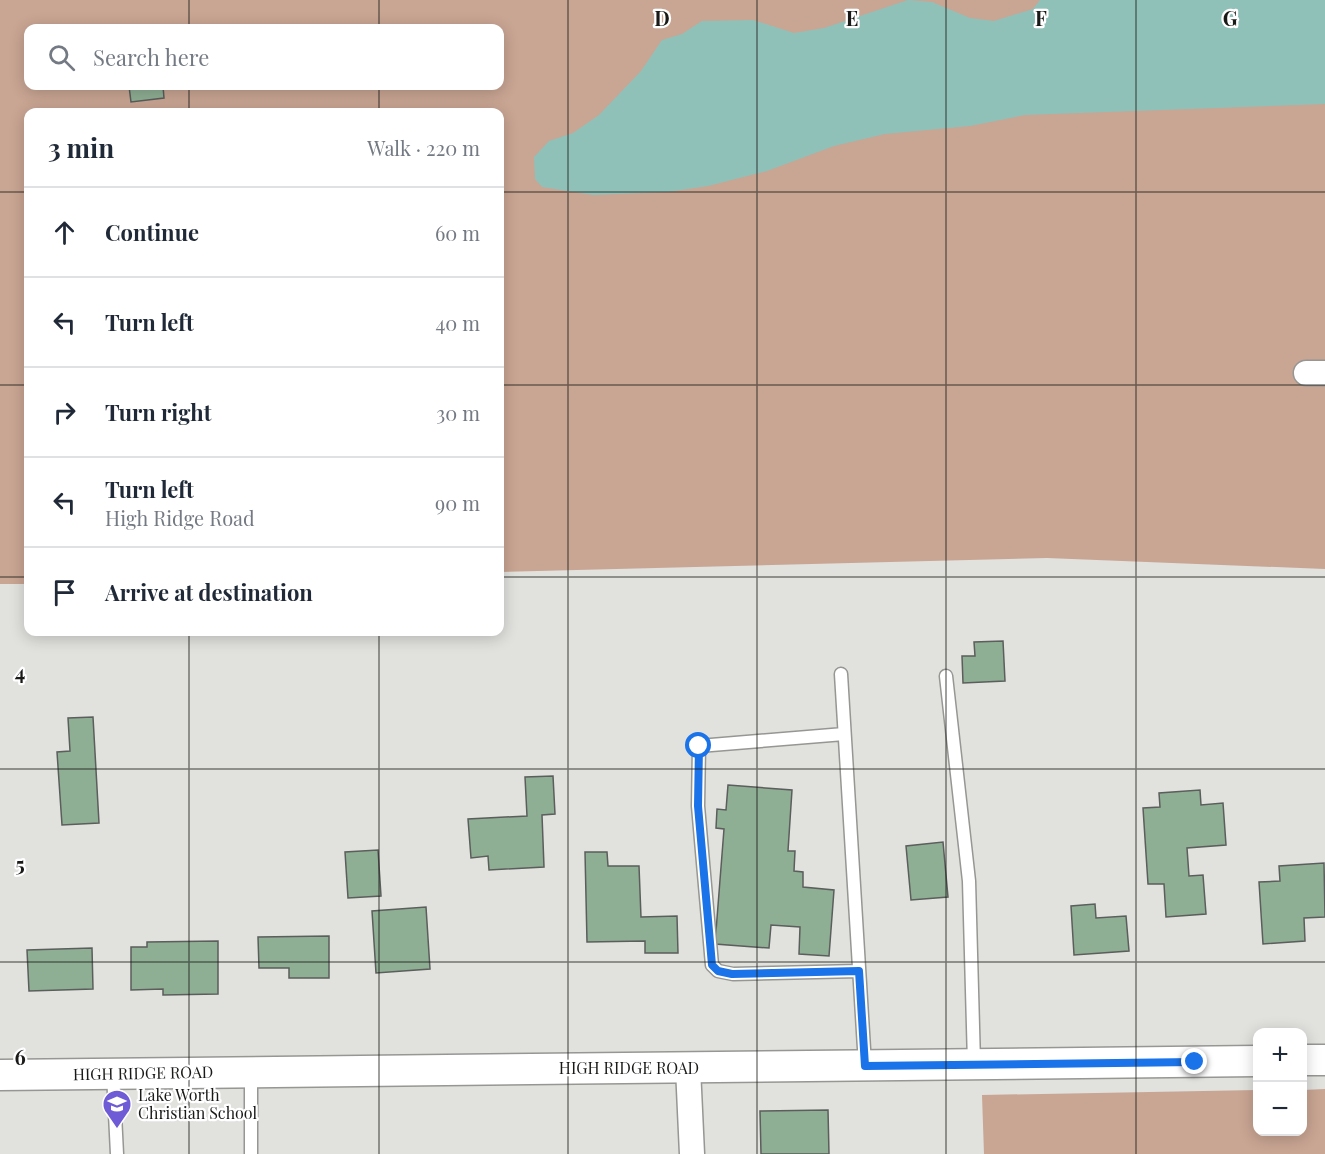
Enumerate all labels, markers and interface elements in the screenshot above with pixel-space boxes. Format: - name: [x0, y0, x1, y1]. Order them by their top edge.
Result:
- text: D: [654, 4, 670, 31]
- text: E: [846, 4, 858, 31]
- text: F: [1035, 4, 1047, 31]
- text: G: [1223, 4, 1238, 31]
- search box: [24, 24, 504, 90]
- icon: search: [45, 41, 78, 74]
- text: Search here: [93, 42, 209, 72]
- text: 3 min: [48, 130, 114, 165]
- text: Walk · 220 m: [367, 134, 480, 161]
- icon: ahead: [48, 216, 81, 249]
- text: Continue: [105, 217, 199, 247]
- text: 60 m: [435, 219, 480, 246]
- icon: left: [48, 306, 81, 339]
- text: Turn left: [105, 307, 194, 337]
- text: 40 m: [435, 309, 480, 336]
- icon: right: [48, 396, 81, 429]
- text: Turn right: [105, 397, 211, 427]
- text: 30 m: [436, 399, 480, 426]
- text: Turn left: [105, 474, 194, 504]
- icon: left: [48, 486, 81, 519]
- text: 90 m: [435, 489, 480, 516]
- text: High Ridge Road: [105, 504, 255, 531]
- icon: arrive: [48, 576, 81, 609]
- text: Arrive at destination: [105, 577, 313, 607]
- text: 4: [15, 658, 25, 685]
- route start: [685, 732, 711, 758]
- text: 5: [15, 850, 25, 877]
- map controls: [1253, 1028, 1307, 1136]
- button: +: [1253, 1028, 1307, 1082]
- text: 6: [14, 1043, 26, 1070]
- route end: [1181, 1048, 1207, 1074]
- street label: HIGH RIDGE ROAD: [559, 1057, 699, 1078]
- street label: HIGH RIDGE ROAD: [73, 1061, 213, 1084]
- button: −: [1253, 1082, 1307, 1136]
- place label: Lake Worth Christian School: [138, 1084, 257, 1123]
- school or university icon: Lake Worth Christian School: [101, 1088, 133, 1130]

